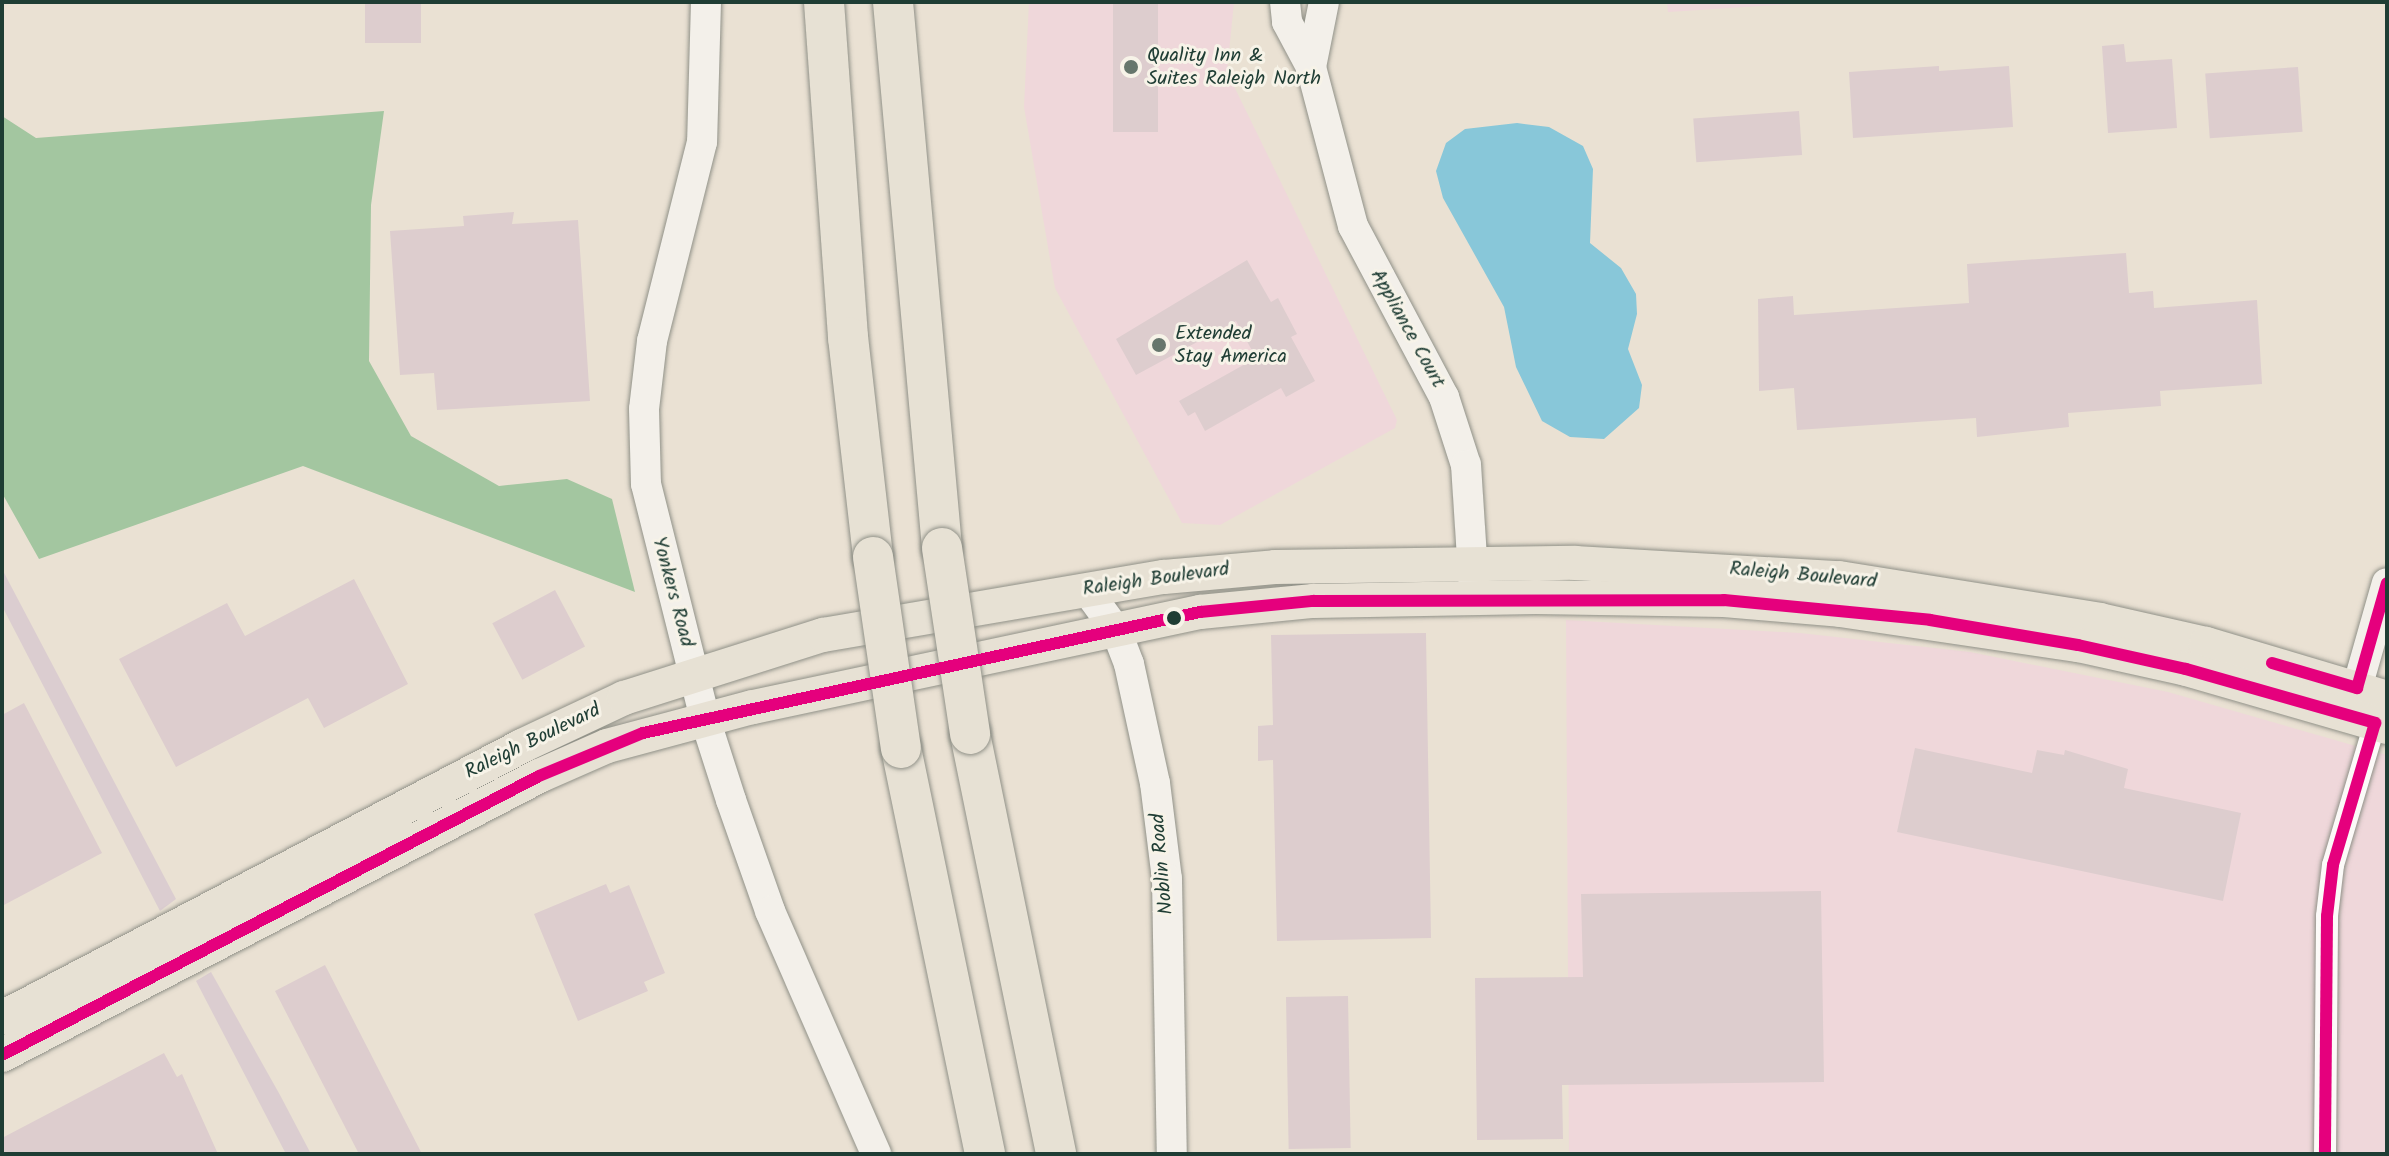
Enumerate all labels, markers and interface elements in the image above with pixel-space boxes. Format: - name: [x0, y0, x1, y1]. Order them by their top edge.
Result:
- place label: Quality Inn & Suites Raleigh North: [1147, 44, 1321, 91]
- marker: Quality Inn & Suites Raleigh North: [1122, 58, 1140, 76]
- street label: Appliance Court: [1365, 265, 1449, 393]
- place label: Extended Stay America: [1175, 322, 1287, 369]
- marker: Extended Stay America: [1150, 336, 1168, 354]
- street label: Yonkers Road: [646, 534, 698, 650]
- street label: Raleigh Boulevard: [1081, 558, 1231, 602]
- street label: Raleigh Boulevard: [1728, 558, 1878, 594]
- unlabelled marker: [1166, 610, 1182, 626]
- street label: Raleigh Boulevard: [461, 699, 605, 785]
- street label: Noblin Road: [1147, 812, 1179, 916]

